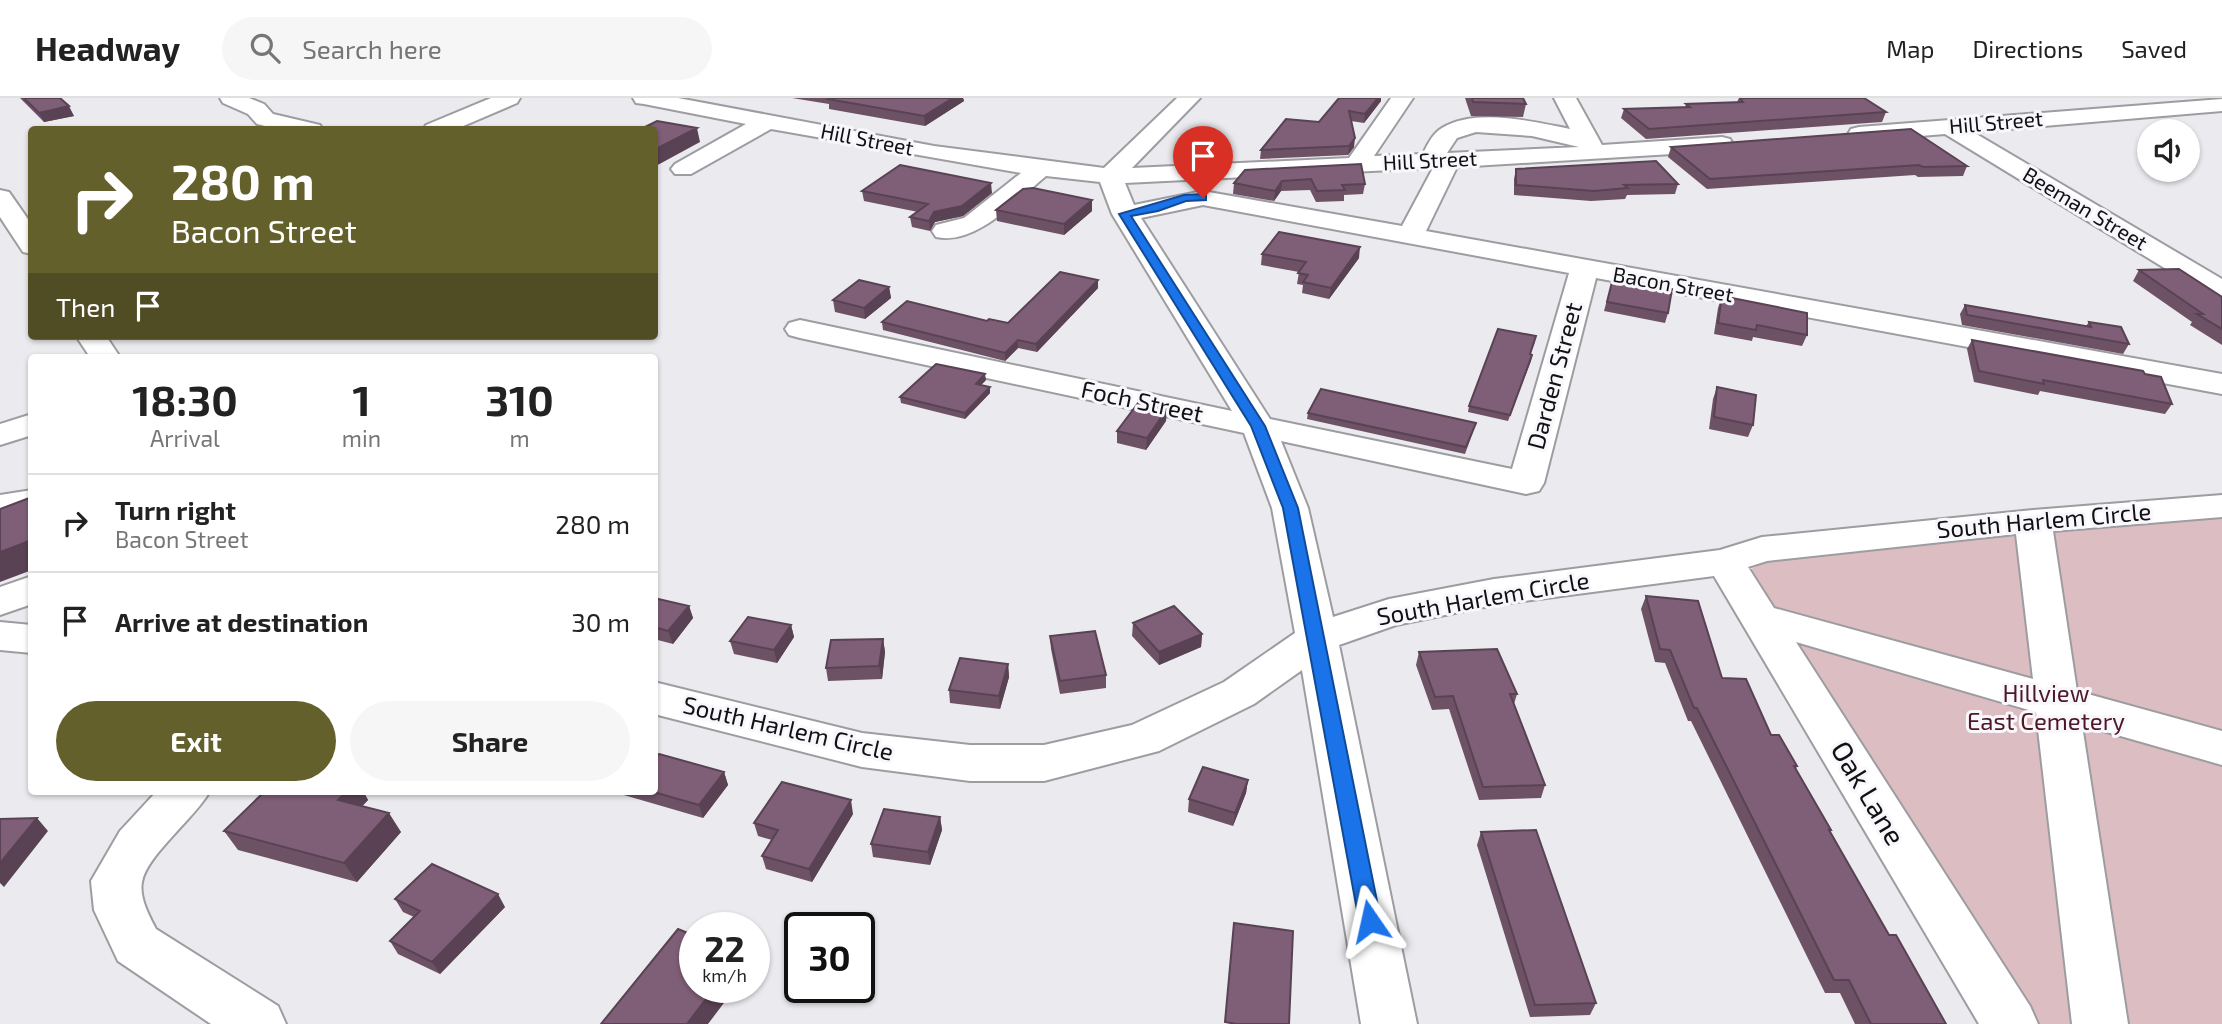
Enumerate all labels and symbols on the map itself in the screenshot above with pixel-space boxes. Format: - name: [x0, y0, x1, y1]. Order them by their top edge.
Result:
- street label: Hill Street: [1948, 105, 2044, 138]
- street label: Hill Street: [819, 117, 916, 160]
- pin: [1173, 126, 1233, 198]
- street label: Hill Street: [1382, 145, 1478, 174]
- street label: Beeman Street: [2019, 161, 2153, 255]
- street label: Bacon Street: [1611, 261, 1735, 306]
- street label: Darden Street: [1520, 299, 1587, 452]
- street label: Foch Street: [1079, 373, 1206, 428]
- street label: South Harlem Circle: [1935, 496, 2152, 543]
- street label: South Harlem Circle: [1374, 565, 1591, 630]
- park label: Hillview East Cemetery: [1967, 678, 2125, 735]
- street label: South Harlem Circle: [680, 689, 896, 766]
- street label: Oak Lane: [1825, 734, 1913, 851]
- position arrow: [1333, 884, 1407, 958]
- speed limit sign: 30: [784, 912, 875, 1003]

